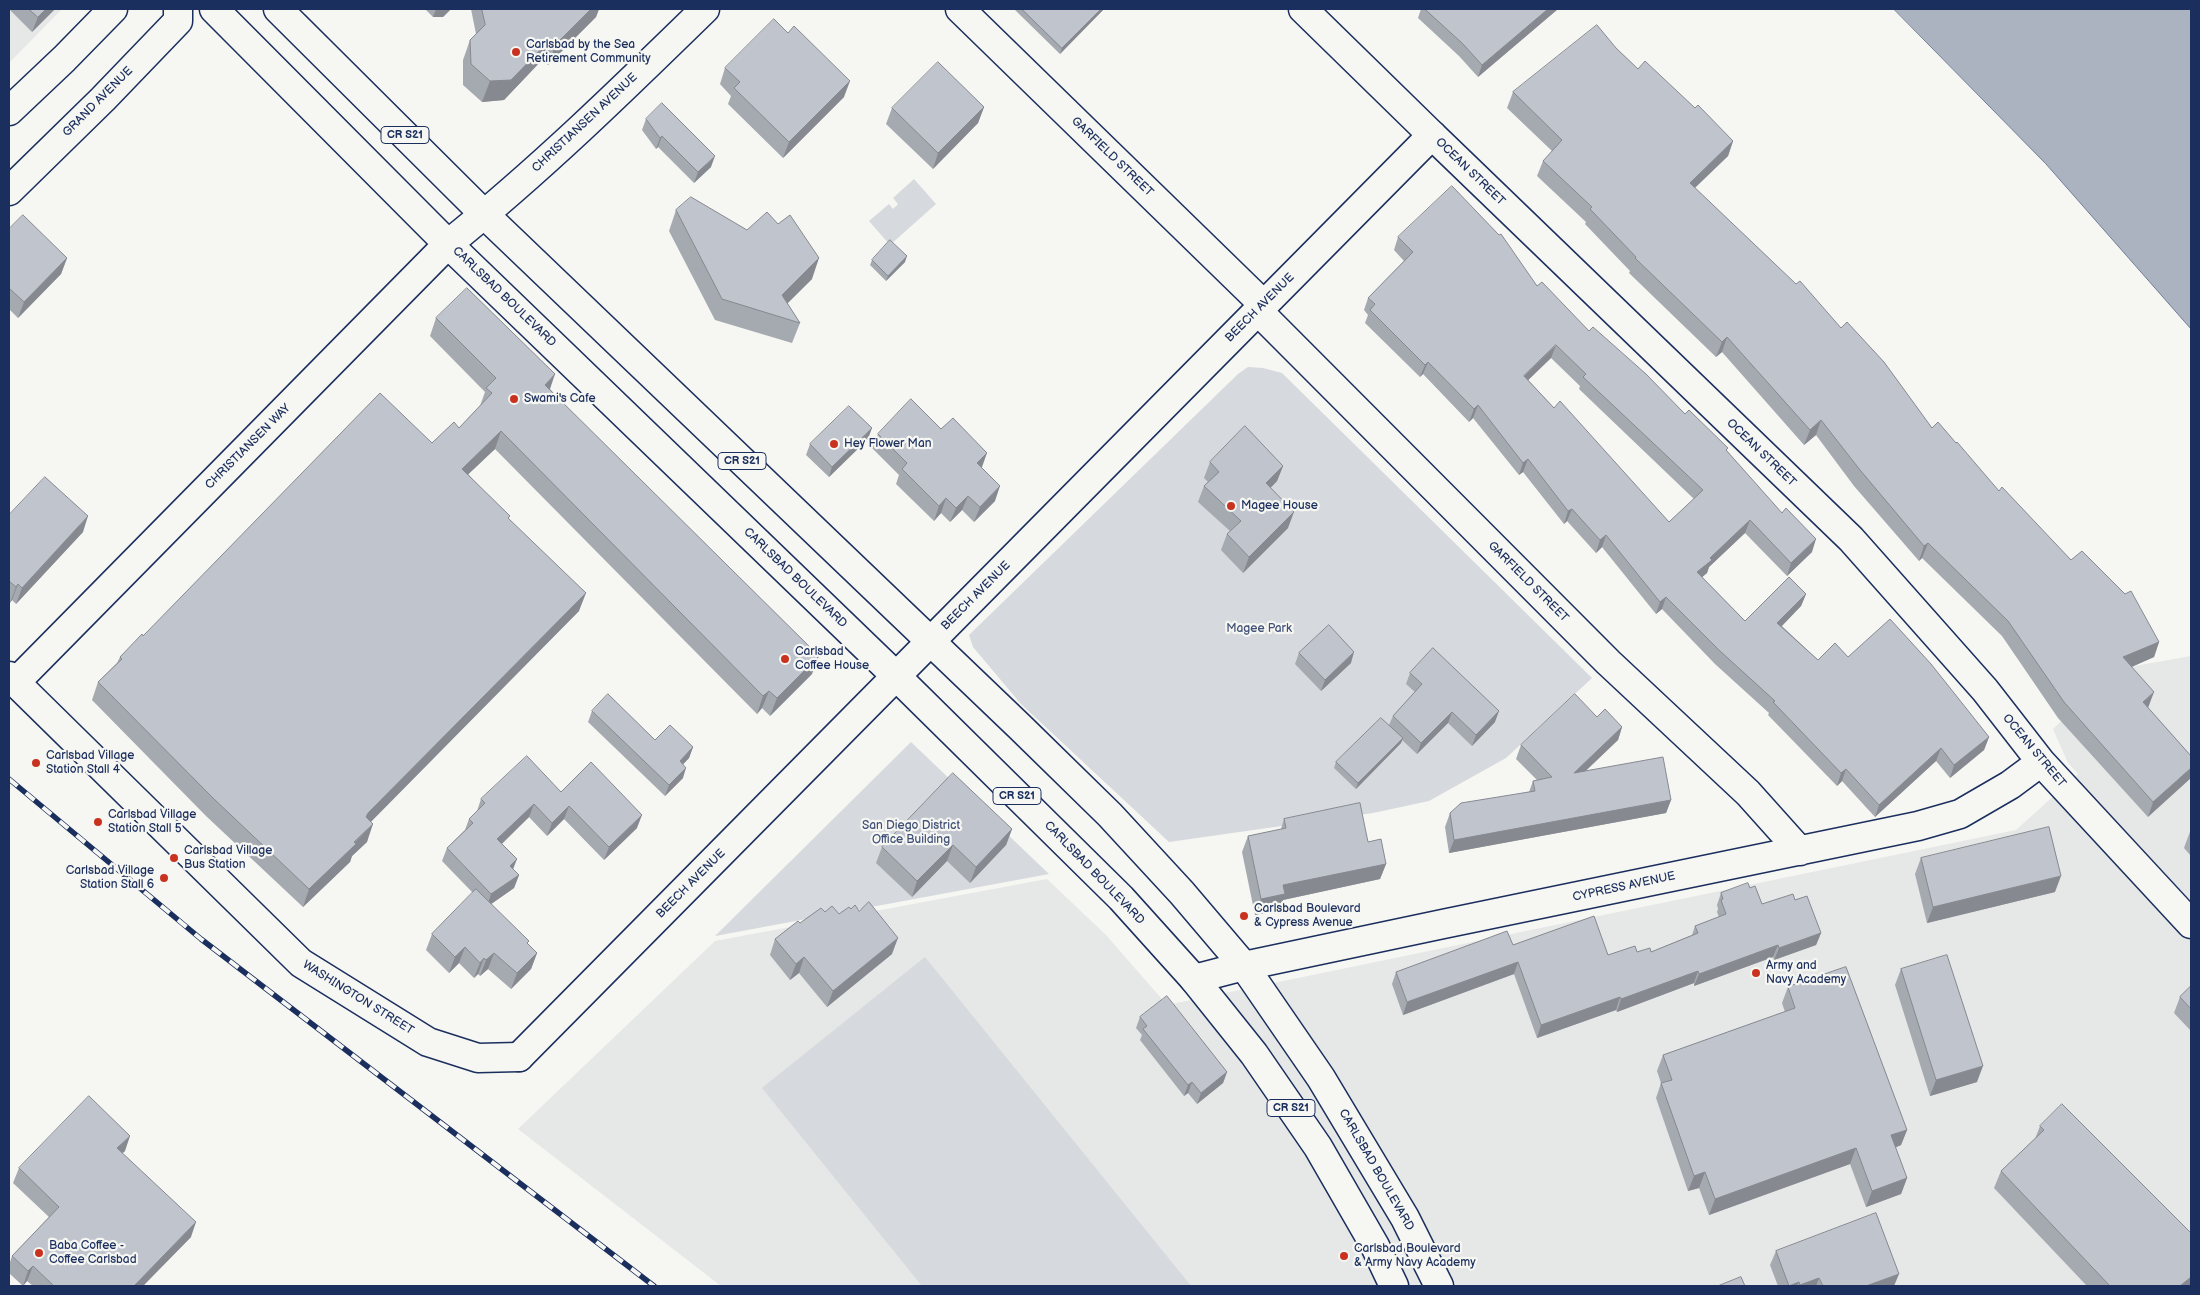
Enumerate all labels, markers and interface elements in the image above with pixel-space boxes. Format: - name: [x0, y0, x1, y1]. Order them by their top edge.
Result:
- place label: Carlsbad by the Sea Retirement Community: [526, 38, 651, 66]
- marker: Carlsbad by the Sea Retirement Community: [510, 46, 522, 58]
- street label: GRAND AVENUE: [60, 64, 136, 140]
- street label: CHRISTIANSEN AVENUE: [529, 70, 641, 176]
- street label: GARFIELD STREET: [1068, 114, 1156, 200]
- road number: CR S21: [381, 126, 429, 144]
- street label: OCEAN STREET: [1432, 135, 1508, 209]
- street label: CARLSBAD BOULEVARD: [449, 244, 559, 350]
- street label: BEECH AVENUE: [1222, 270, 1298, 346]
- place label: Swami's Cafe: [524, 392, 596, 406]
- marker: Swami's Cafe: [508, 393, 520, 405]
- street label: CHRISTIANSEN WAY: [202, 401, 294, 493]
- street label: OCEAN STREET: [1723, 416, 1799, 490]
- place label: Hey Flower Man: [844, 437, 931, 451]
- marker: Hey Flower Man: [828, 438, 840, 450]
- road number: CR S21: [718, 452, 766, 470]
- place label: Magee House: [1241, 499, 1318, 513]
- marker: Magee House: [1225, 500, 1237, 512]
- street label: CARLSBAD BOULEVARD: [740, 525, 850, 631]
- street label: GARFIELD STREET: [1485, 539, 1571, 625]
- street label: BEECH AVENUE: [938, 558, 1014, 634]
- park label: Magee Park: [1226, 622, 1292, 636]
- place label: Carlsbad Coffee House: [795, 645, 869, 673]
- marker: Carlsbad Coffee House: [779, 653, 791, 665]
- street label: OCEAN STREET: [1999, 712, 2069, 790]
- place label: Carlsbad Village Station Stall 4: [46, 749, 134, 777]
- marker: Carlsbad Village Station Stall 4: [30, 757, 42, 769]
- road number: CR S21: [993, 788, 1041, 804]
- place label: Carlsbad Village Station Stall 5: [108, 808, 196, 836]
- marker: Carlsbad Village Station Stall 5: [92, 816, 104, 828]
- street label: CARLSBAD BOULEVARD: [1041, 818, 1147, 928]
- park label: San Diego District Office Building: [862, 819, 960, 847]
- place label: Carlsbad Village Bus Station: [184, 844, 272, 872]
- street label: BEECH AVENUE: [653, 846, 729, 922]
- marker: Carlsbad Village Bus Station: [168, 852, 180, 864]
- place label: Carlsbad Village Station Stall 6: [66, 864, 154, 892]
- street label: CYPRESS AVENUE: [1571, 869, 1677, 905]
- marker: Carlsbad Village Station Stall 6: [158, 872, 170, 884]
- place label: Carlsbad Boulevard & Cypress Avenue: [1254, 902, 1361, 930]
- marker: Carlsbad Boulevard & Cypress Avenue: [1238, 910, 1250, 922]
- street label: WASHINGTON STREET: [300, 958, 416, 1038]
- place label: Army and Navy Academy: [1766, 959, 1846, 987]
- marker: Army and Navy Academy: [1750, 967, 1762, 979]
- road number: CR S21: [1267, 1100, 1315, 1116]
- street label: CARLSBAD BOULEVARD: [1335, 1107, 1417, 1233]
- place label: Baba Coffee - Coffee Carlsbad: [49, 1239, 137, 1267]
- place label: Carlsbad Boulevard & Army Navy Academy: [1354, 1242, 1476, 1270]
- marker: Baba Coffee - Coffee Carlsbad: [33, 1247, 45, 1259]
- marker: Carlsbad Boulevard & Army Navy Academy: [1338, 1250, 1350, 1262]

